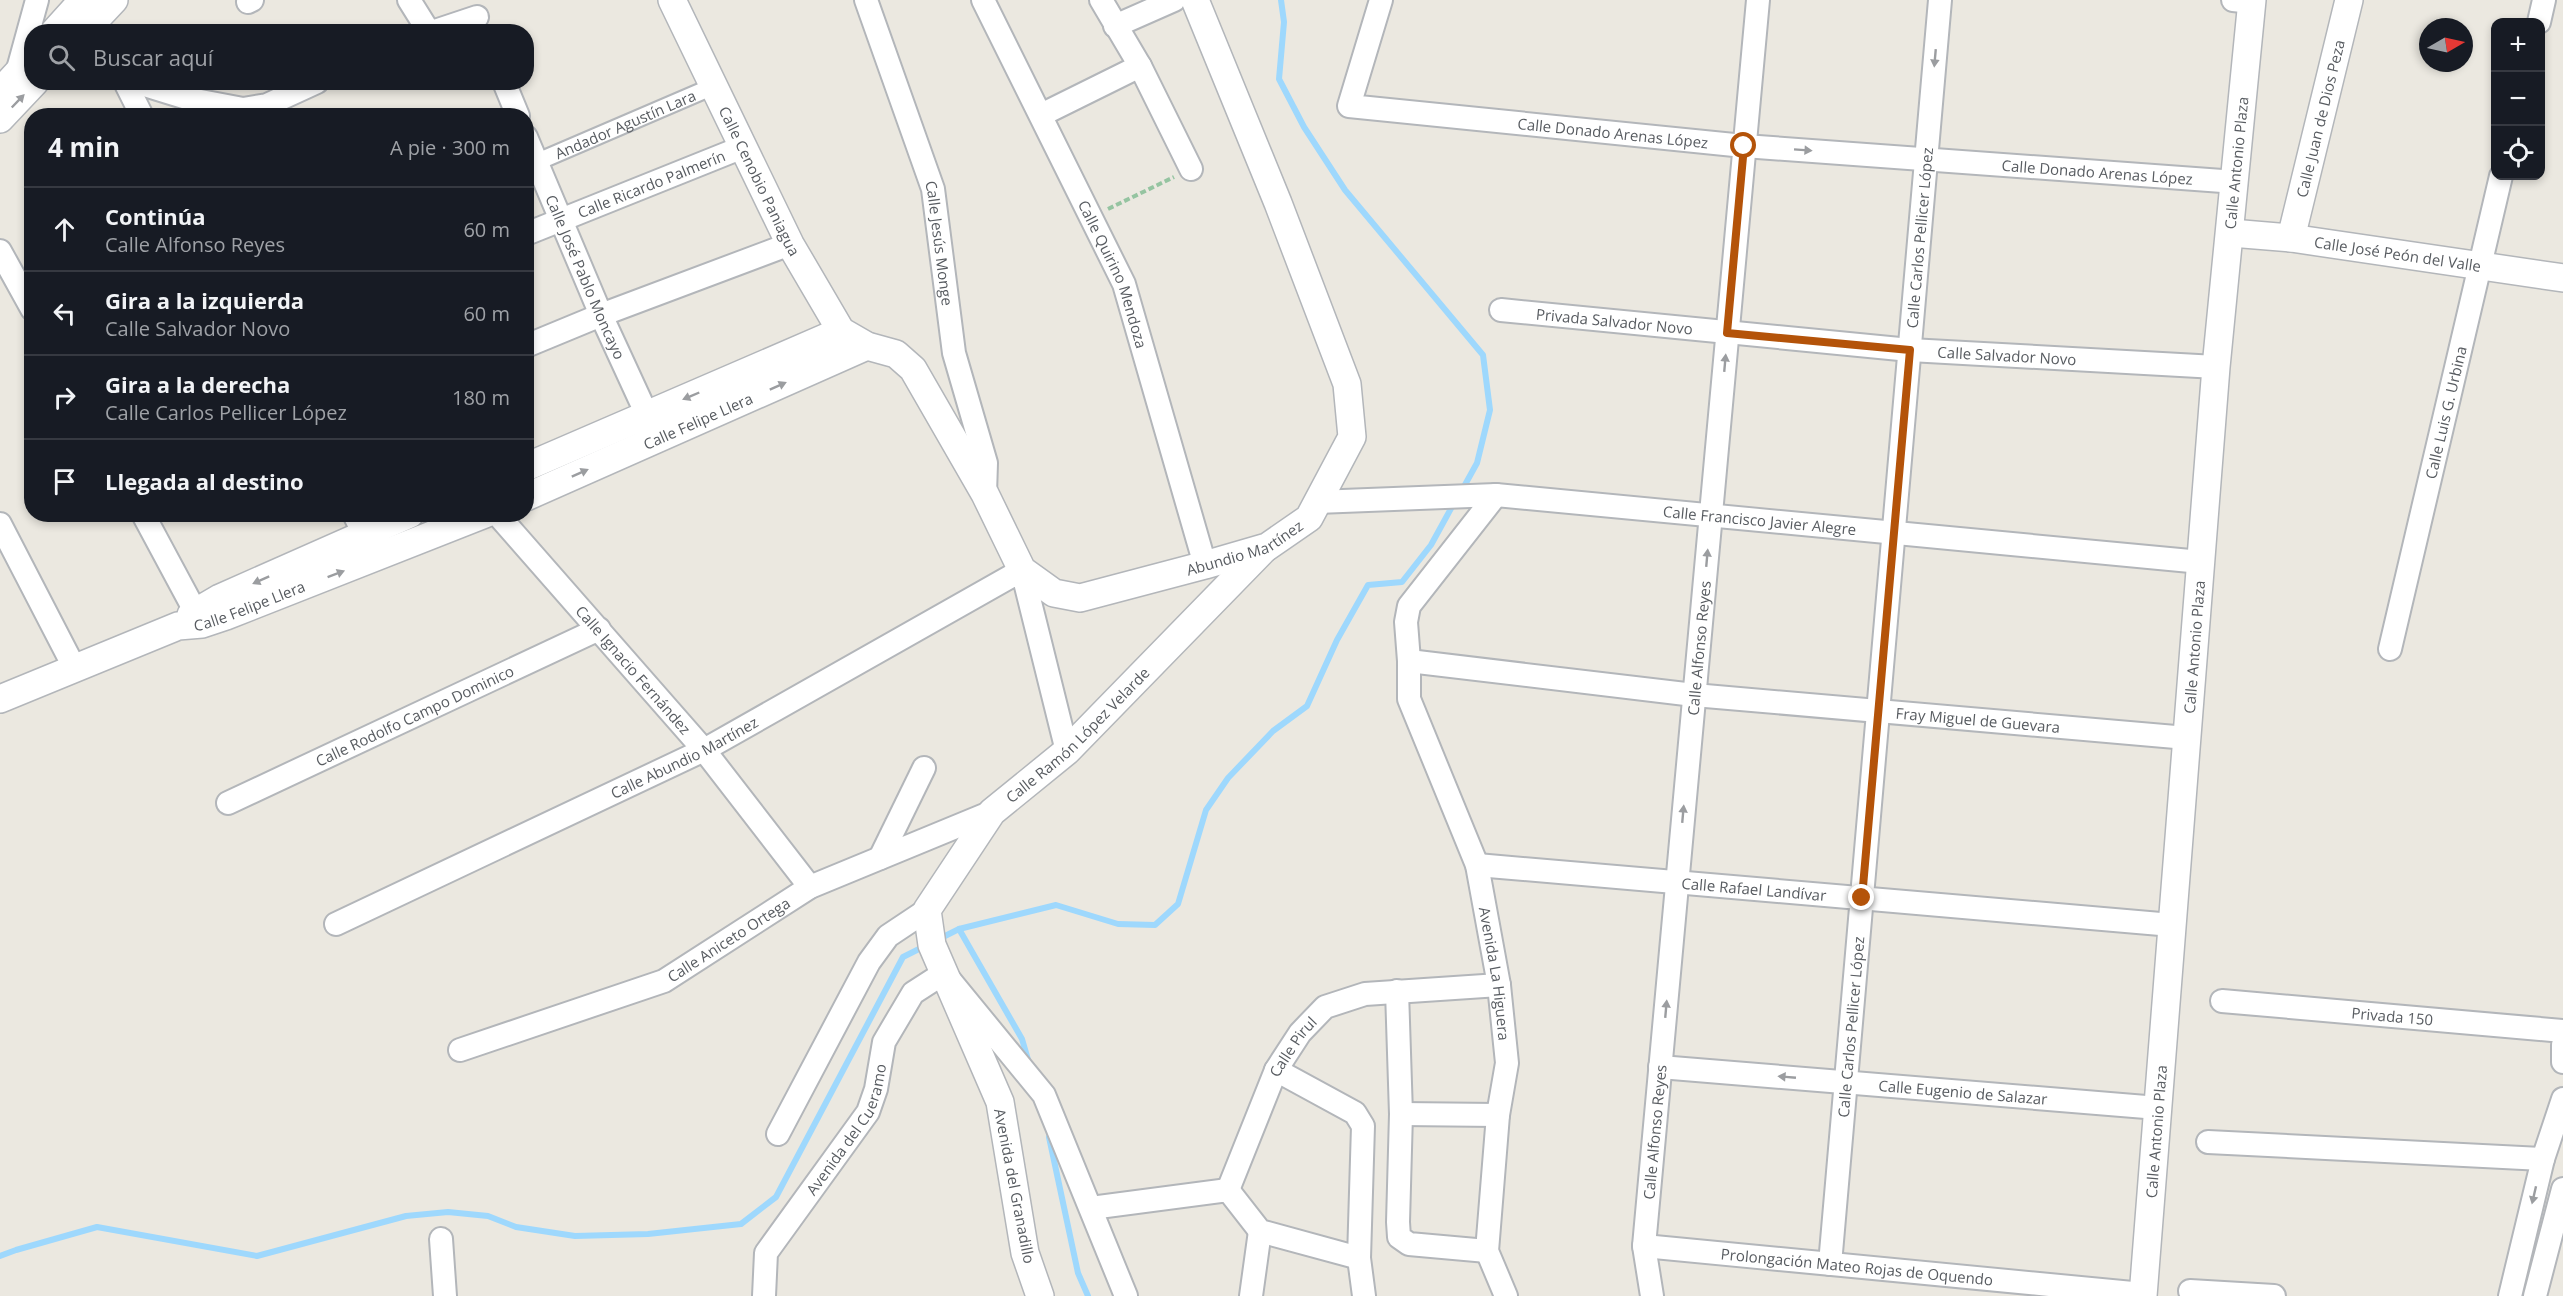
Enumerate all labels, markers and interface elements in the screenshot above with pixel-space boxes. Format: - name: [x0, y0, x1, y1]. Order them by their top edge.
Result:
- north arrow: [2419, 18, 2473, 72]
- map controls: [2491, 18, 2545, 180]
- button: +: [2491, 18, 2545, 72]
- search box: [24, 24, 534, 90]
- street label: Calle Juan de Dios Peza: [2291, 38, 2349, 199]
- icon: search: [45, 41, 78, 74]
- text: Buscar aquí: [93, 42, 213, 72]
- one-way arrow: [1930, 49, 1940, 68]
- button: −: [2491, 72, 2545, 126]
- street label: Andador Agustín Lara: [552, 85, 699, 163]
- one-way arrow: [10, 94, 24, 108]
- street label: Calle Antonio Plaza: [2220, 96, 2252, 230]
- street label: Calle Cenobio Paniagua: [715, 103, 805, 259]
- street label: Calle Donado Arenas López: [1517, 113, 1709, 152]
- button: locate: [2491, 126, 2545, 180]
- text: 4 min: [48, 129, 120, 165]
- route start: [1730, 132, 1756, 158]
- text: A pie · 300 m: [390, 134, 510, 161]
- street label: Calle Ricardo Palmerín: [575, 145, 728, 222]
- one-way arrow: [1793, 145, 1812, 154]
- street label: Calle Carlos Pellicer López: [1901, 147, 1937, 329]
- street label: Calle Donado Arenas López: [2001, 155, 2194, 189]
- street label: Calle Jesús Monge: [921, 178, 958, 307]
- street label: Calle José Pablo Moncayo: [541, 191, 630, 362]
- street label: Calle Quirino Mendoza: [1074, 197, 1152, 351]
- text: Continúa: [105, 201, 206, 231]
- icon: ahead: [48, 213, 81, 246]
- text: 60 m: [463, 216, 510, 243]
- text: Calle Alfonso Reyes: [105, 231, 285, 258]
- street label: Calle José Peón del Valle: [2313, 232, 2482, 276]
- text: Gira a la izquierda: [105, 285, 304, 315]
- icon: left: [48, 297, 81, 330]
- text: 60 m: [463, 300, 510, 327]
- street label: Privada Salvador Novo: [1535, 303, 1694, 339]
- text: Calle Salvador Novo: [105, 315, 290, 342]
- street label: Calle Salvador Novo: [1937, 342, 2077, 369]
- street label: Calle Luis G. Urbina: [2420, 344, 2471, 481]
- one-way arrow: [1720, 354, 1730, 373]
- text: Gira a la derecha: [105, 369, 290, 399]
- icon: right: [48, 381, 81, 414]
- one-way arrow: [769, 381, 786, 390]
- text: 180 m: [452, 384, 510, 411]
- street label: Calle Felipe Llera: [640, 388, 756, 454]
- one-way arrow: [683, 391, 700, 400]
- text: Calle Carlos Pellicer López: [105, 399, 347, 426]
- icon: arrive: [48, 465, 81, 498]
- text: Llegada al destino: [105, 466, 304, 496]
- one-way arrow: [571, 468, 589, 477]
- street label: Calle Francisco Javier Alegre: [1662, 501, 1857, 539]
- street label: Abundio Martínez: [1184, 515, 1307, 580]
- one-way arrow: [1702, 548, 1712, 567]
- one-way arrow: [327, 569, 345, 579]
- one-way arrow: [251, 575, 269, 585]
- street label: Calle Felipe Llera: [193, 576, 308, 635]
- street label: Calle Alfonso Reyes: [1683, 580, 1715, 716]
- street label: Calle Antonio Plaza: [2179, 580, 2209, 714]
- street label: Calle Ignacio Fernández: [571, 601, 696, 738]
- street label: Calle Rodolfo Campo Dominico: [312, 660, 517, 771]
- street label: Calle Ramón López Velarde: [1001, 663, 1154, 807]
- street label: Fray Miguel de Guevara: [1895, 703, 2061, 737]
- street label: Calle Abundio Martínez: [607, 712, 761, 803]
- one-way arrow: [1678, 805, 1688, 824]
- street label: Calle Rafael Landívar: [1681, 873, 1827, 905]
- route end: [1848, 884, 1874, 910]
- street label: Calle Aniceto Ortega: [663, 893, 794, 986]
- street label: Avenida La Higuera: [1475, 905, 1515, 1041]
- street label: Calle Carlos Pellicer López: [1833, 936, 1868, 1118]
- one-way arrow: [1661, 999, 1671, 1018]
- street label: Privada 150: [2351, 1002, 2434, 1030]
- street label: Calle Pirul: [1264, 1012, 1321, 1079]
- street label: Avenida del Cueramo: [801, 1062, 890, 1199]
- street label: Calle Alfonso Reyes: [1638, 1064, 1671, 1200]
- street label: Calle Antonio Plaza: [2141, 1064, 2171, 1199]
- one-way arrow: [1778, 1073, 1797, 1082]
- street label: Calle Eugenio de Salazar: [1878, 1075, 2048, 1109]
- street label: Avenida del Granadillo: [990, 1107, 1040, 1265]
- one-way arrow: [2528, 1186, 2538, 1204]
- street label: Prolongación Mateo Rojas de Oquendo: [1720, 1243, 1994, 1290]

